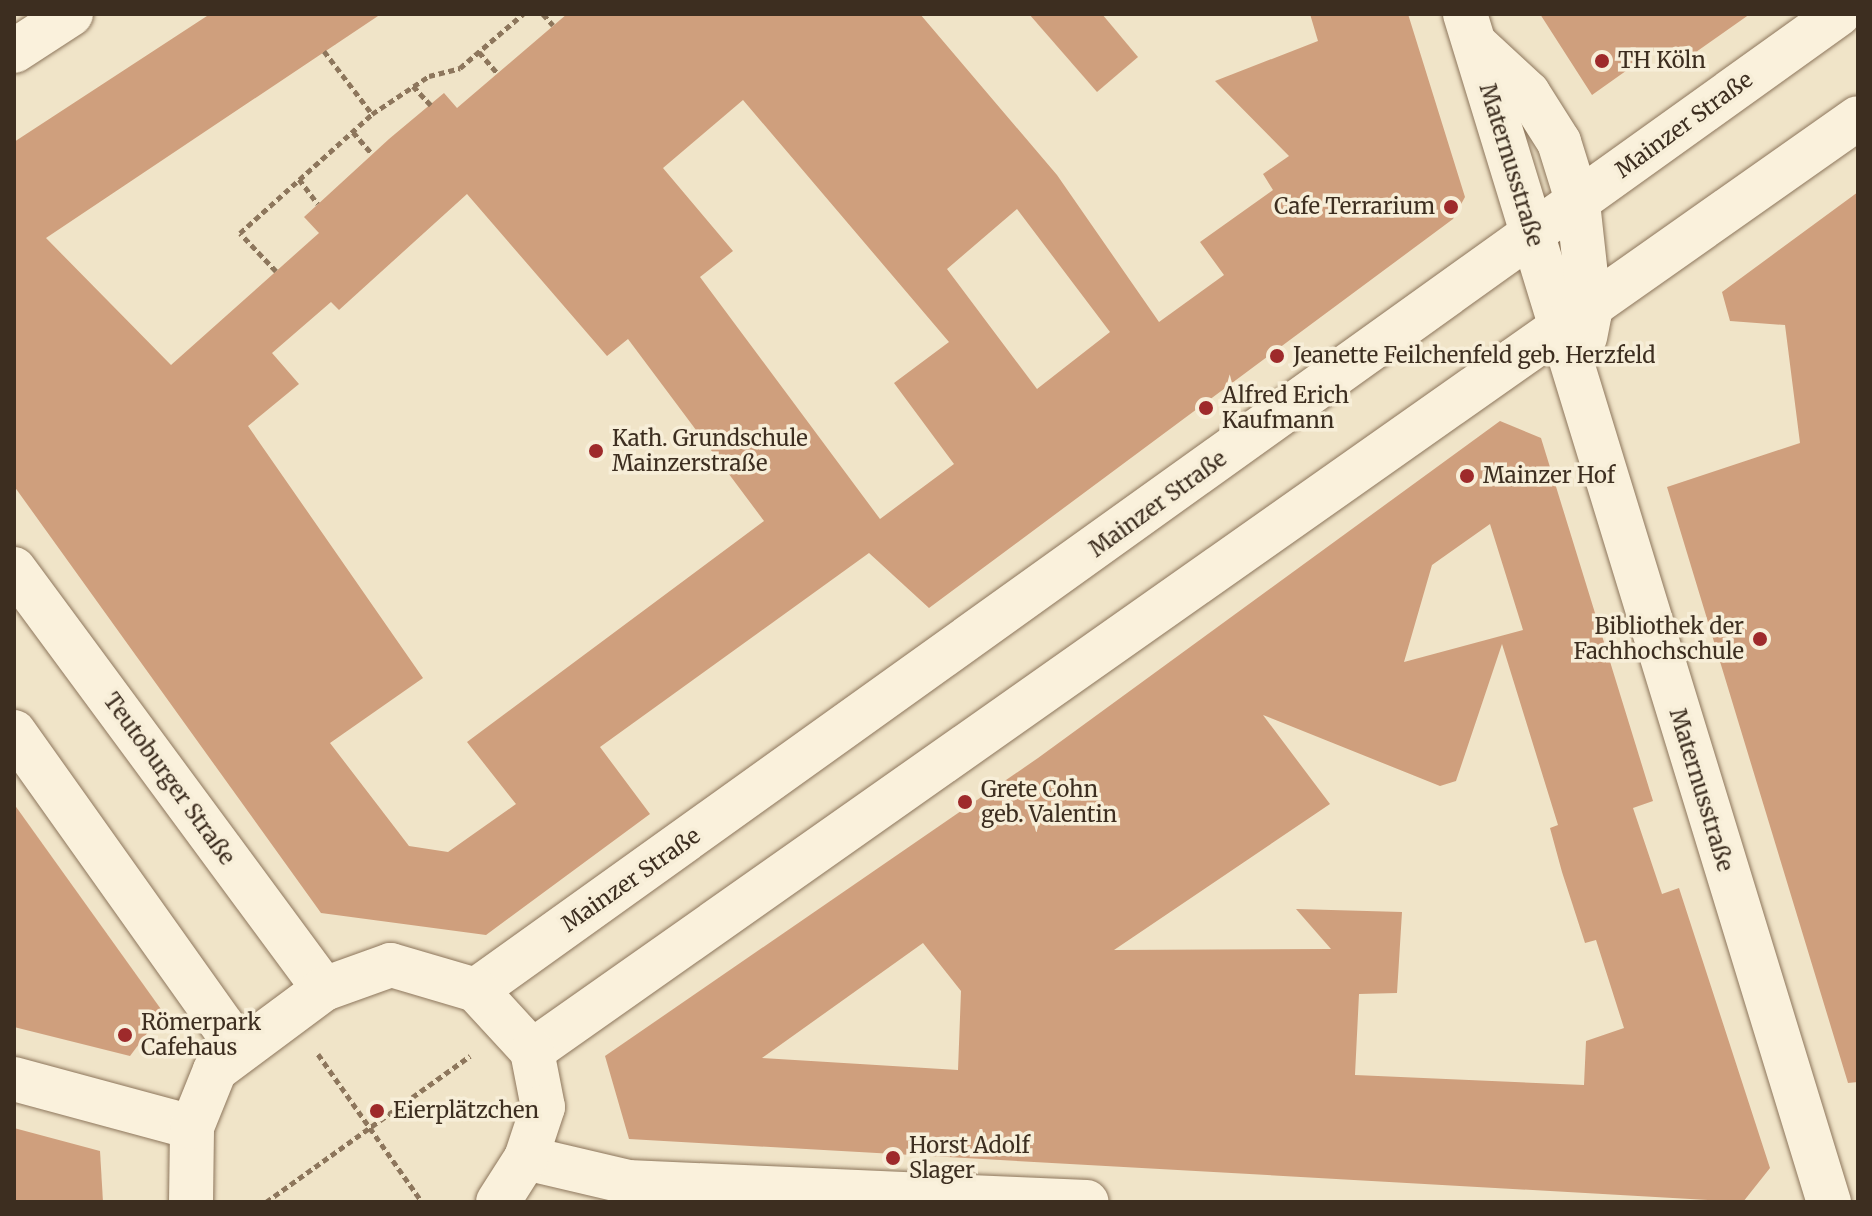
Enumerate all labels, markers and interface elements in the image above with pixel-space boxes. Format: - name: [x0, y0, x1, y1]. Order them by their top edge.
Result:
- place label: TH Köln: [1618, 48, 1706, 74]
- marker: TH Köln: [1593, 52, 1611, 70]
- street label: Mainzer Straße: [1610, 66, 1758, 184]
- street label: Maternusstraße: [1474, 81, 1548, 249]
- place label: Cafe Terrarium: [1274, 194, 1435, 220]
- marker: Cafe Terrarium: [1442, 198, 1460, 216]
- place label: Jeanette Feilchenfeld geb. Herzfeld: [1293, 343, 1655, 369]
- marker: Jeanette Feilchenfeld geb. Herzfeld: [1268, 347, 1286, 365]
- place label: Alfred Erich Kaufmann: [1222, 382, 1349, 434]
- marker: Alfred Erich Kaufmann: [1197, 399, 1215, 417]
- place label: Kath. Grundschule Mainzerstraße: [612, 425, 808, 476]
- marker: Kath. Grundschule Mainzerstraße: [587, 442, 605, 460]
- street label: Mainzer Straße: [1084, 445, 1232, 563]
- place label: Mainzer Hof: [1483, 463, 1615, 489]
- marker: Mainzer Hof: [1458, 467, 1476, 485]
- place label: Bibliothek der Fachhochschule: [1573, 613, 1744, 664]
- marker: Bibliothek der Fachhochschule: [1751, 630, 1769, 648]
- street label: Teutoburger Straße: [98, 688, 240, 870]
- street label: Maternusstraße: [1664, 706, 1738, 874]
- place label: Grete Cohn geb. Valentin: [981, 776, 1117, 828]
- marker: Grete Cohn geb. Valentin: [956, 793, 974, 811]
- street label: Mainzer Straße: [557, 822, 705, 938]
- place label: Römerpark Cafehaus: [141, 1009, 261, 1060]
- marker: Römerpark Cafehaus: [116, 1026, 134, 1044]
- place label: Eierplätzchen: [393, 1098, 539, 1124]
- marker: Eierplätzchen: [368, 1102, 386, 1120]
- place label: Horst Adolf Slager: [909, 1132, 1030, 1184]
- marker: Horst Adolf Slager: [884, 1149, 902, 1167]

